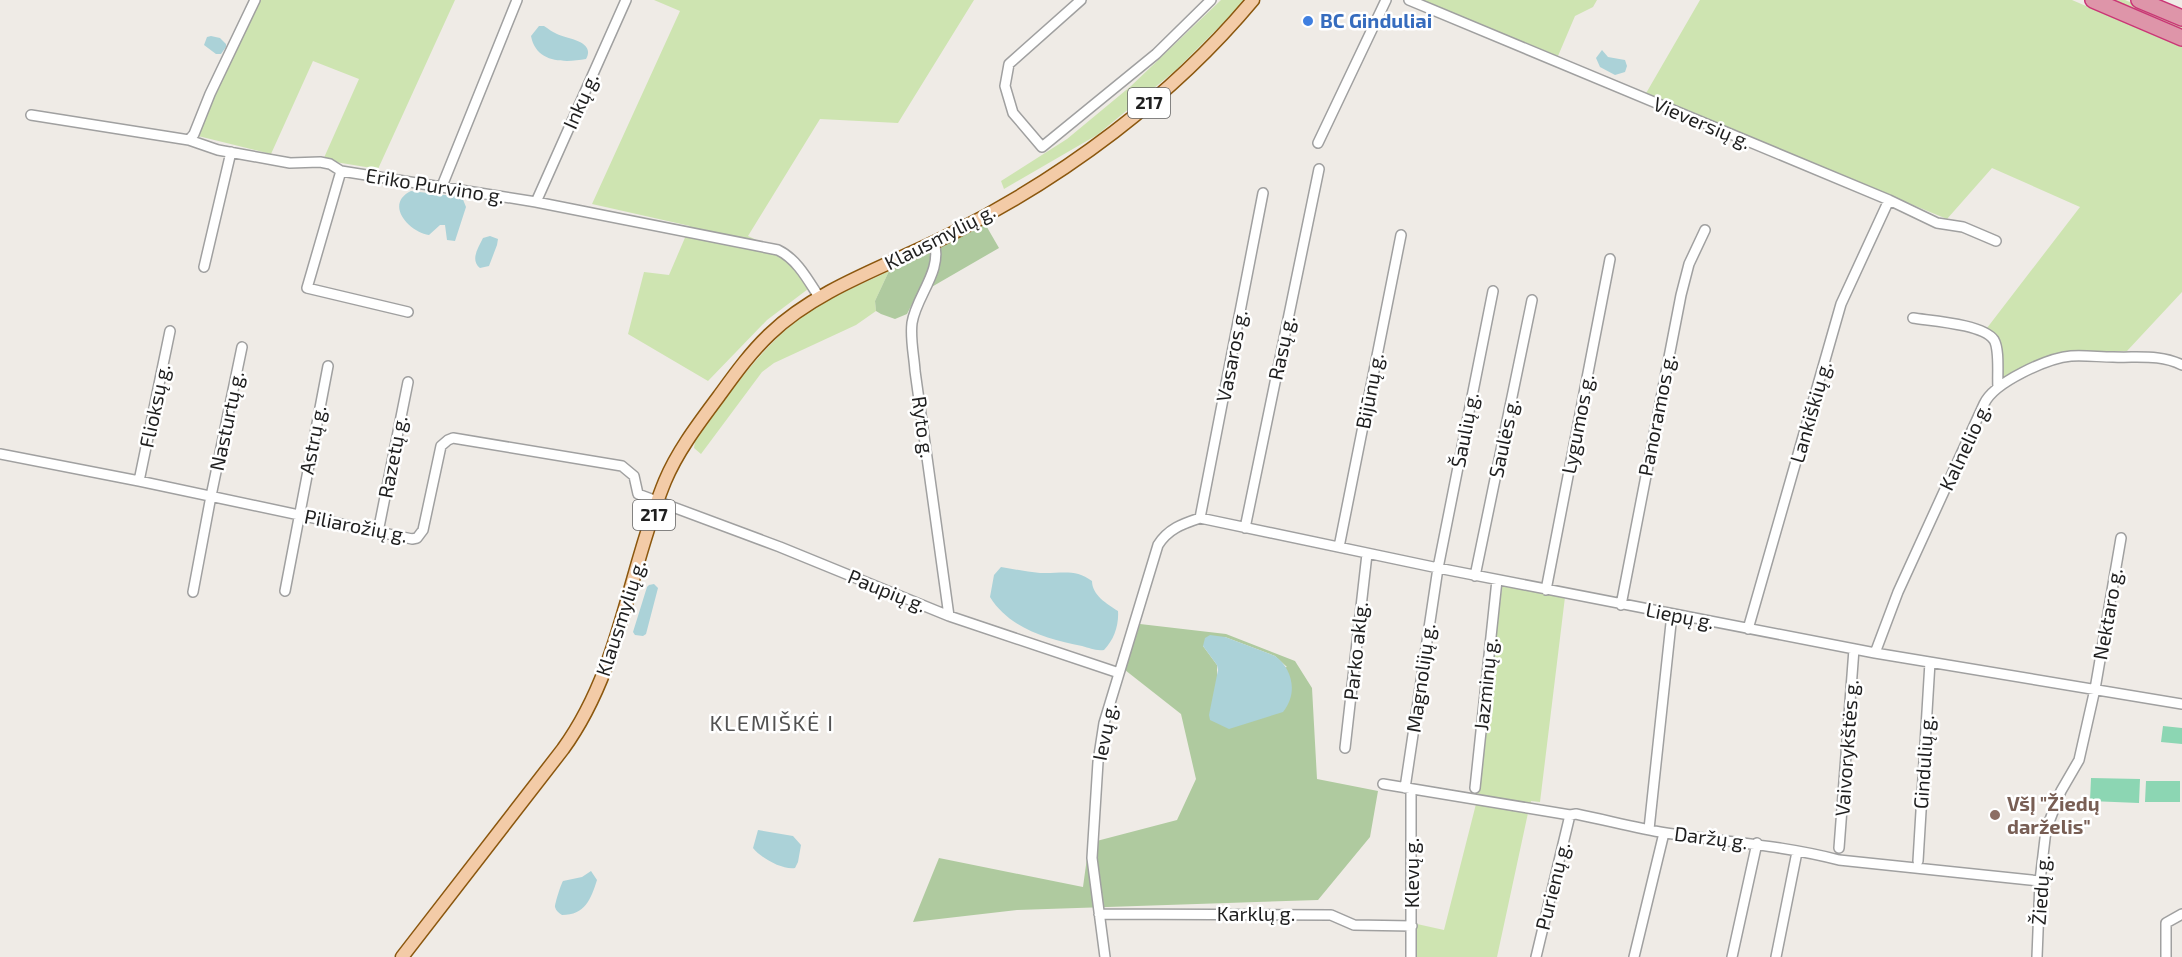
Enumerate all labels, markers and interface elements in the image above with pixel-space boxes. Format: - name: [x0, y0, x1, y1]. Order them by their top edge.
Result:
- place label: BC Ginduliai: [1320, 8, 1432, 32]
- marker: BC Ginduliai: [1301, 14, 1315, 28]
- street label: Inkų g.: [557, 69, 603, 132]
- road number: 217: [1128, 88, 1170, 118]
- street label: Vieversių g.: [1650, 91, 1755, 153]
- street label: Eriko Purvino g.: [364, 162, 506, 208]
- street label: Klausmylių g.: [880, 198, 999, 274]
- street label: Vasaros g.: [1210, 308, 1252, 404]
- street label: Rasų g.: [1263, 313, 1300, 382]
- street label: Bijūnų g.: [1350, 351, 1388, 431]
- street label: Panoramos g.: [1632, 352, 1680, 478]
- street label: Lankiškių g.: [1784, 358, 1836, 465]
- street label: Flioksų g.: [133, 362, 175, 450]
- street label: Nasturtų g.: [204, 369, 248, 473]
- street label: Lygumos g.: [1556, 372, 1598, 476]
- street label: Šaulių g.: [1445, 390, 1483, 469]
- street label: Ryto g.: [908, 394, 940, 459]
- street label: Saulės g.: [1483, 396, 1523, 480]
- street label: Kalnelio g.: [1933, 399, 1995, 494]
- street label: Astrų g.: [294, 403, 330, 476]
- street label: Razetų g.: [372, 414, 412, 500]
- road number: 217: [633, 500, 675, 530]
- street label: Piliarožių g.: [303, 503, 410, 547]
- street label: Klausmylių g.: [590, 556, 650, 679]
- street label: Paupių g.: [845, 564, 930, 617]
- street label: Nektaro g.: [2087, 566, 2127, 662]
- street label: Liepų g.: [1644, 597, 1716, 633]
- street label: Parko aklg.: [1338, 600, 1372, 702]
- street label: Magnolijų g.: [1400, 622, 1440, 734]
- street label: Jazminų g.: [1468, 636, 1502, 732]
- street label: Vaivorykštės g.: [1829, 679, 1863, 817]
- street label: Ievų g.: [1087, 701, 1121, 763]
- district label: KLEMIŠKĖ I: [710, 709, 834, 735]
- street label: Gindulių g.: [1908, 714, 1938, 810]
- place label: VšĮ "Žiedų darželis": [2007, 791, 2100, 838]
- marker: VšĮ "Žiedų darželis": [1988, 808, 2002, 822]
- street label: Daržų g.: [1673, 821, 1749, 853]
- street label: Klevų g.: [1399, 838, 1423, 908]
- street label: Purienų g.: [1529, 839, 1575, 932]
- street label: Žiedų g.: [2026, 854, 2054, 926]
- street label: Karklų g.: [1217, 901, 1295, 925]

